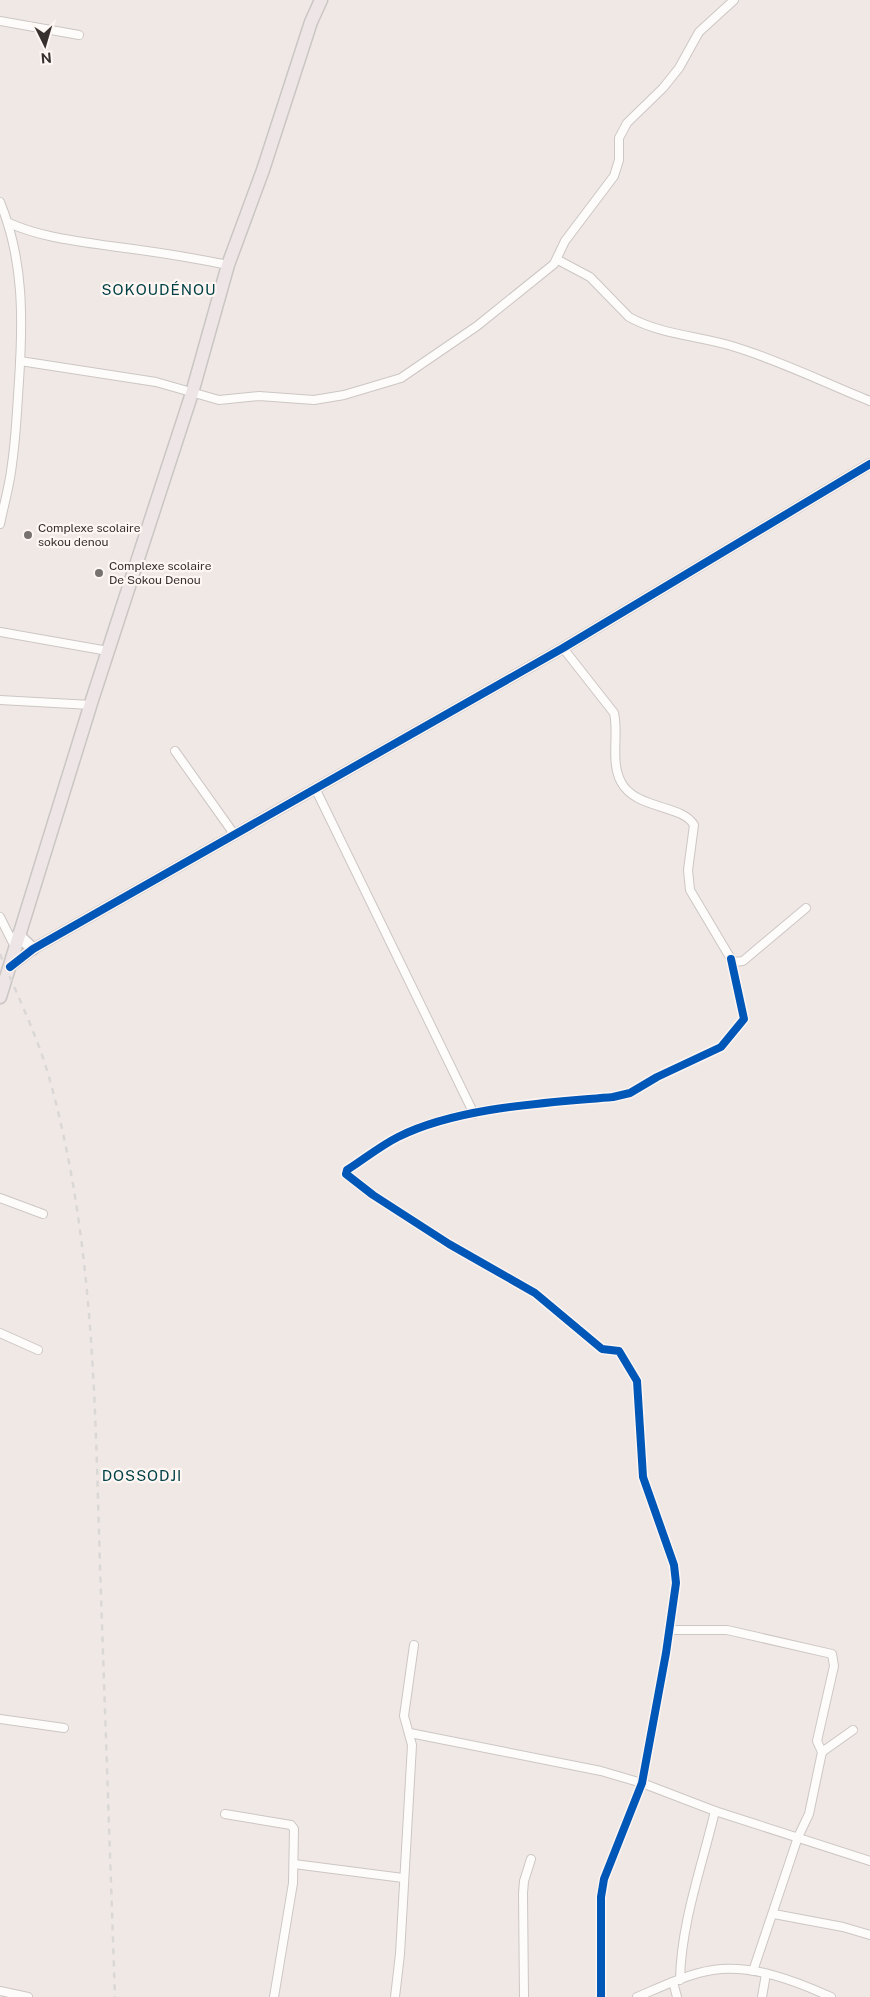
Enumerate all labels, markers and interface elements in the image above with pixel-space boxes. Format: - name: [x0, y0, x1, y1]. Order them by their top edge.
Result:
- north arrow: [20, 20, 70, 70]
- text: N: [40, 50, 52, 66]
- district label: SOKOUDÉNOU: [102, 281, 216, 298]
- place label: Complexe scolaire sokou denou: [38, 521, 141, 549]
- marker: Complexe scolaire sokou denou: [22, 529, 34, 541]
- place label: Complexe scolaire De Sokou Denou: [109, 559, 212, 587]
- marker: Complexe scolaire De Sokou Denou: [93, 567, 105, 579]
- district label: DOSSODJI: [102, 1467, 182, 1484]

